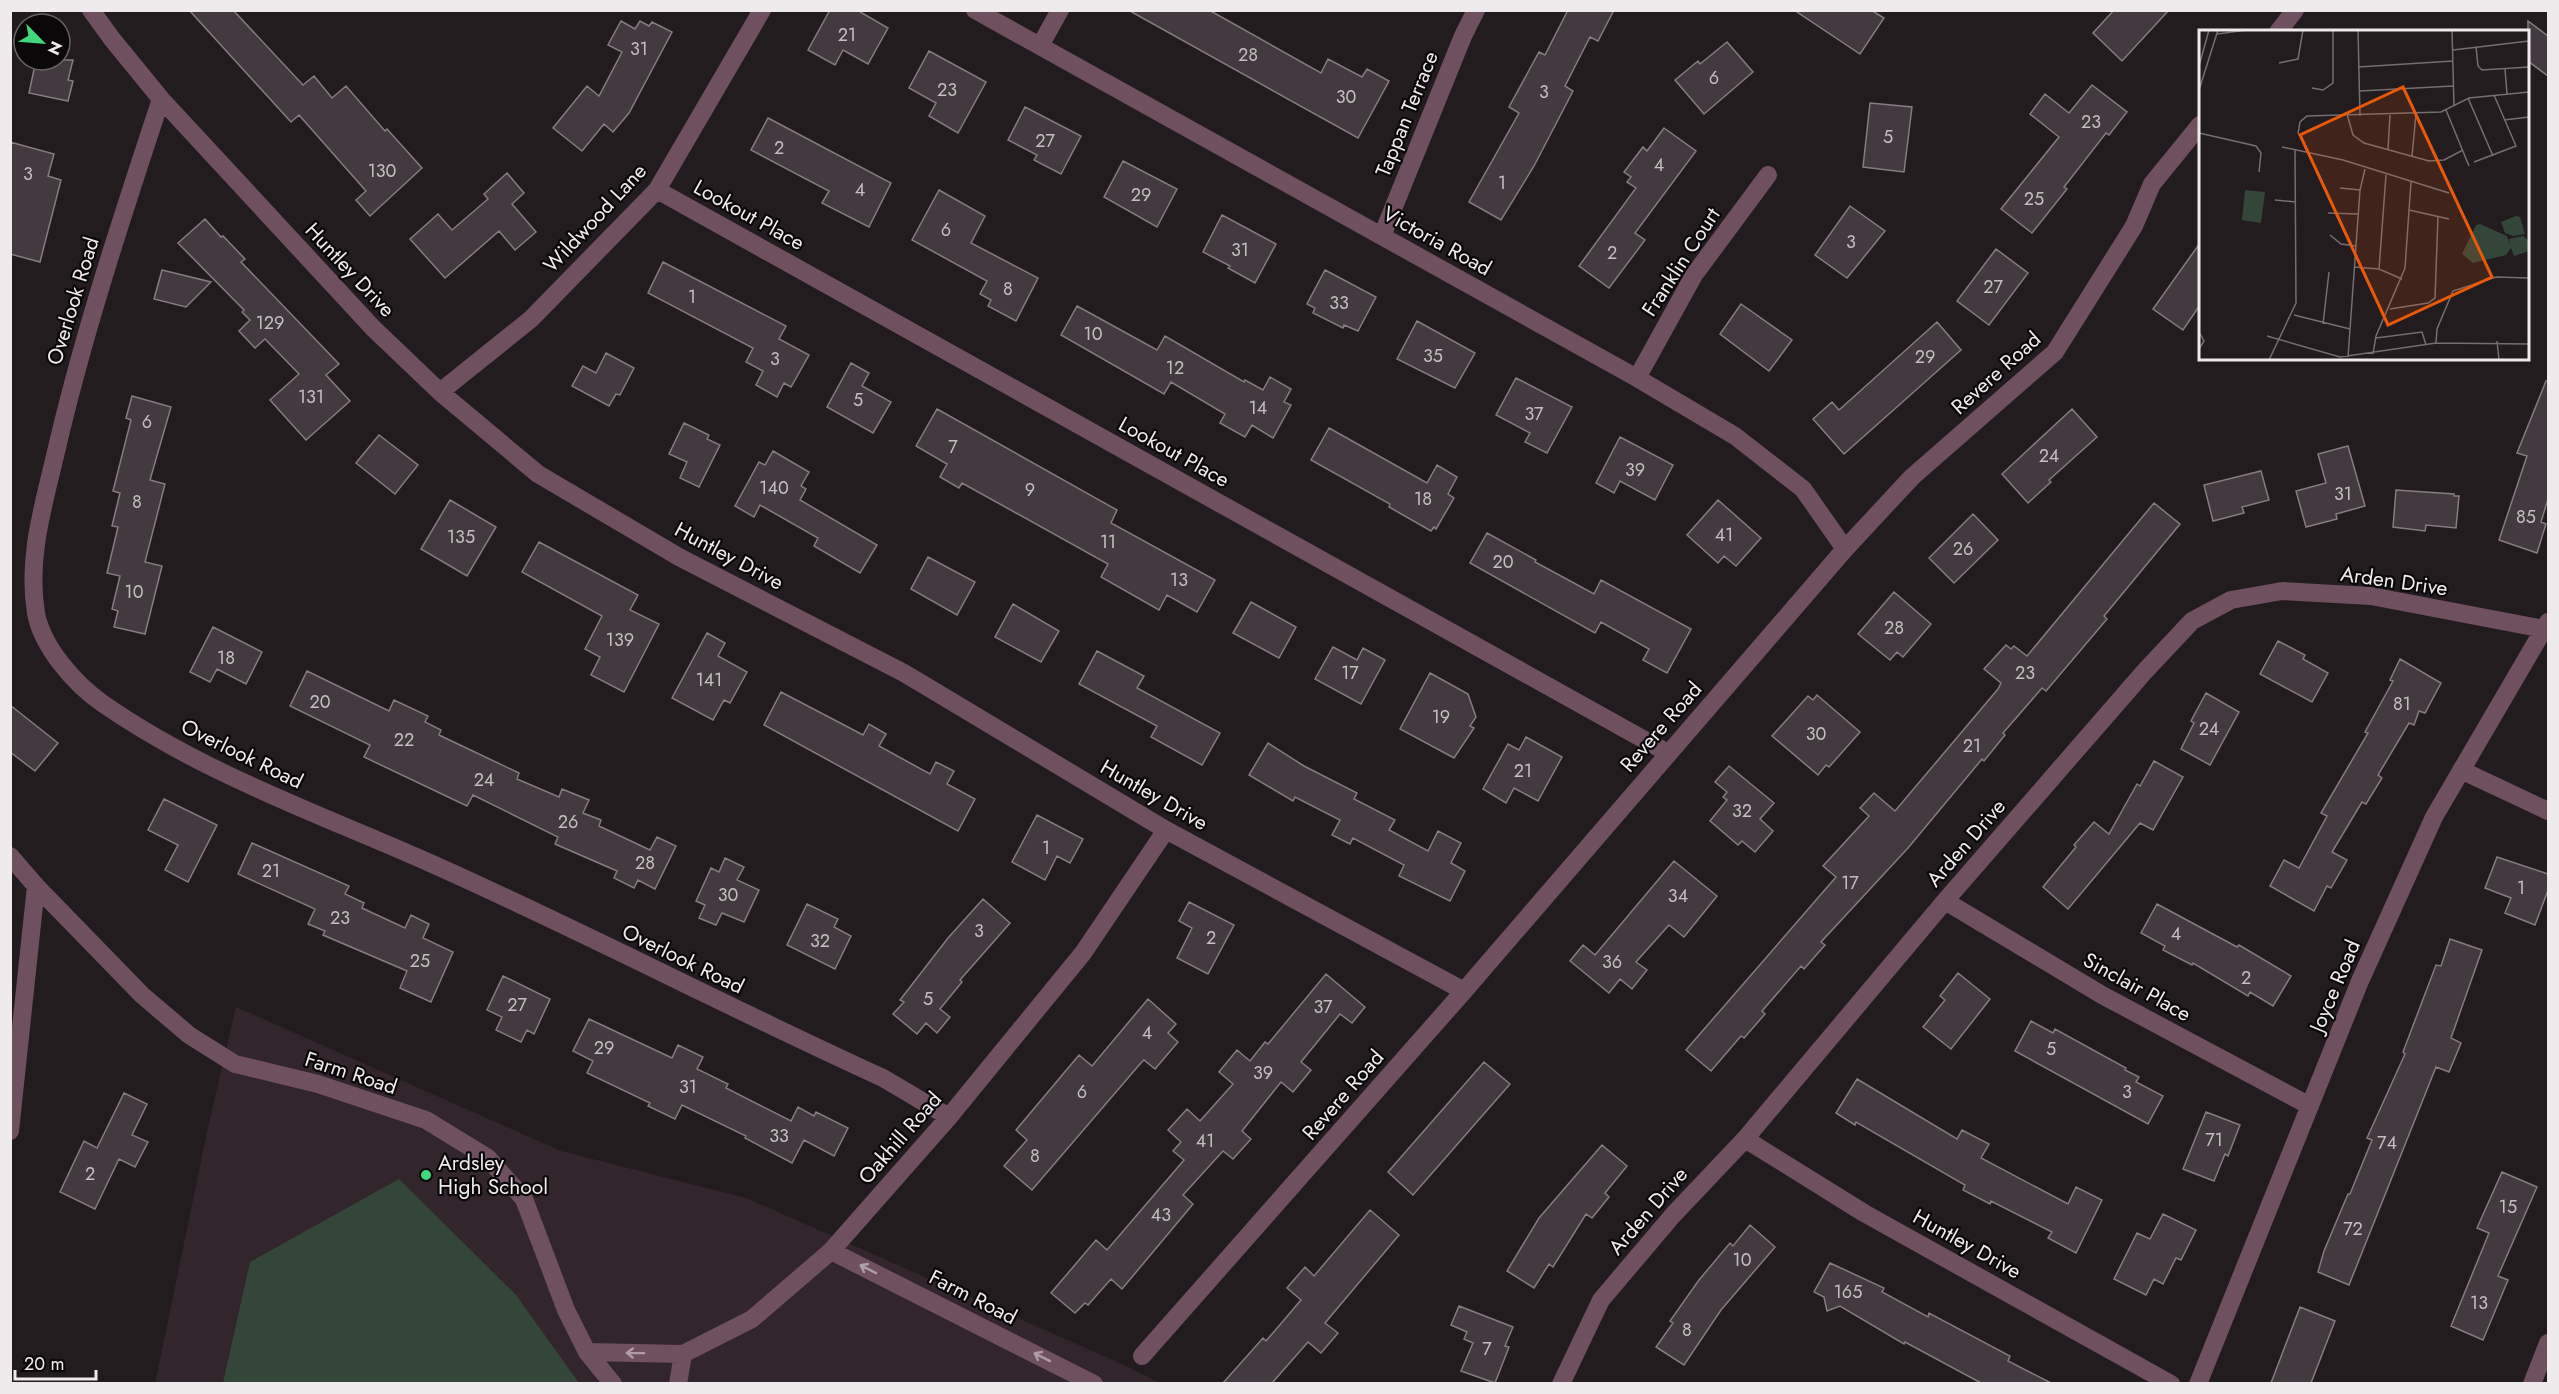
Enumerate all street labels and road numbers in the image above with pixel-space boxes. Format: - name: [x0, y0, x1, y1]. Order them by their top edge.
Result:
- street label: Tappan Terrace: [1368, 47, 1446, 181]
- street label: Wildwood Lane: [536, 157, 654, 279]
- street label: Lookout Place: [688, 172, 810, 258]
- street label: Victoria Road: [1377, 199, 1497, 283]
- street label: Franklin Court: [1635, 202, 1727, 322]
- street label: Huntley Drive: [298, 216, 402, 324]
- street label: Overlook Road: [39, 233, 107, 369]
- street label: Revere Road: [1945, 325, 2047, 421]
- street label: Lookout Place: [1113, 409, 1235, 495]
- street label: Huntley Drive: [669, 515, 789, 597]
- street label: Arden Drive: [2339, 559, 2450, 603]
- street label: Revere Road: [1613, 675, 1709, 779]
- street label: Overlook Road: [176, 711, 308, 797]
- street label: Huntley Drive: [1095, 752, 1213, 838]
- street label: Arden Drive: [1919, 792, 2013, 894]
- street label: Overlook Road: [617, 916, 749, 1002]
- street label: Joyce Road: [2301, 935, 2368, 1040]
- street label: Sinclair Place: [2078, 945, 2197, 1029]
- street label: Revere Road: [1295, 1043, 1391, 1147]
- street label: Farm Road: [301, 1044, 401, 1102]
- street label: Oakhill Road: [851, 1085, 949, 1191]
- street label: Arden Drive: [1601, 1160, 1695, 1262]
- street label: Huntley Drive: [1907, 1202, 2027, 1286]
- street label: Farm Road: [924, 1262, 1022, 1332]

